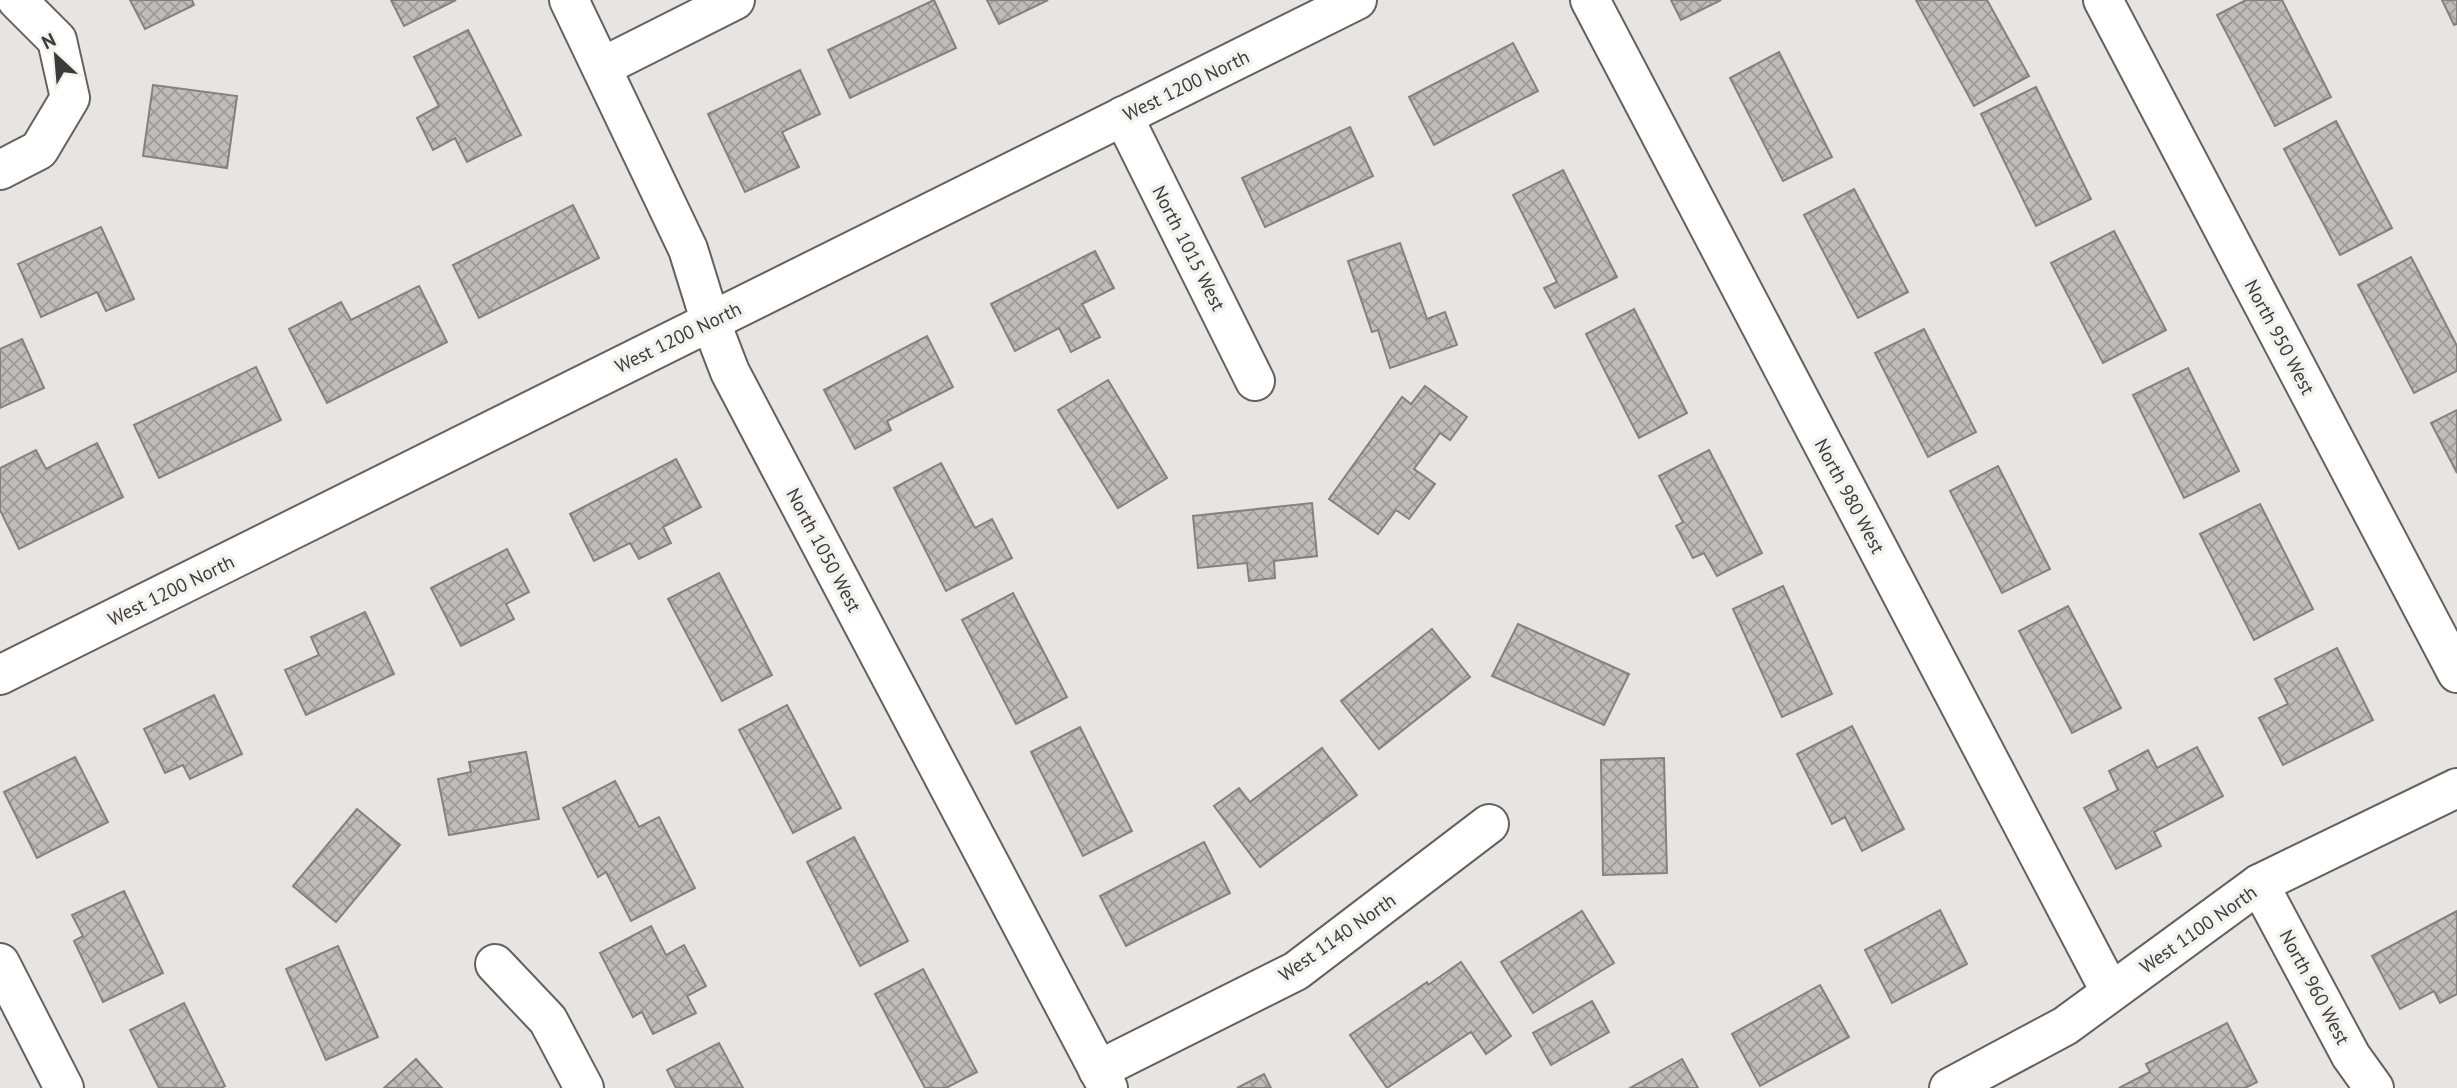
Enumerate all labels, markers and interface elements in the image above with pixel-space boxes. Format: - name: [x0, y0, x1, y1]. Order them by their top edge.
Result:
- north arrow: [21, 21, 91, 91]
- text: N: [38, 27, 59, 54]
- street label: West 1200 North: [1119, 44, 1253, 126]
- street label: North 1015 West: [1147, 181, 1231, 315]
- street label: North 950 West: [2240, 275, 2321, 399]
- street label: West 1200 North: [611, 296, 745, 378]
- street label: North 980 West: [1810, 434, 1891, 558]
- street label: North 1050 West: [781, 484, 867, 617]
- street label: West 1200 North: [104, 549, 238, 631]
- street label: West 1100 North: [2135, 880, 2261, 978]
- street label: West 1140 North: [1274, 888, 1400, 986]
- street label: North 960 West: [2275, 925, 2356, 1049]

